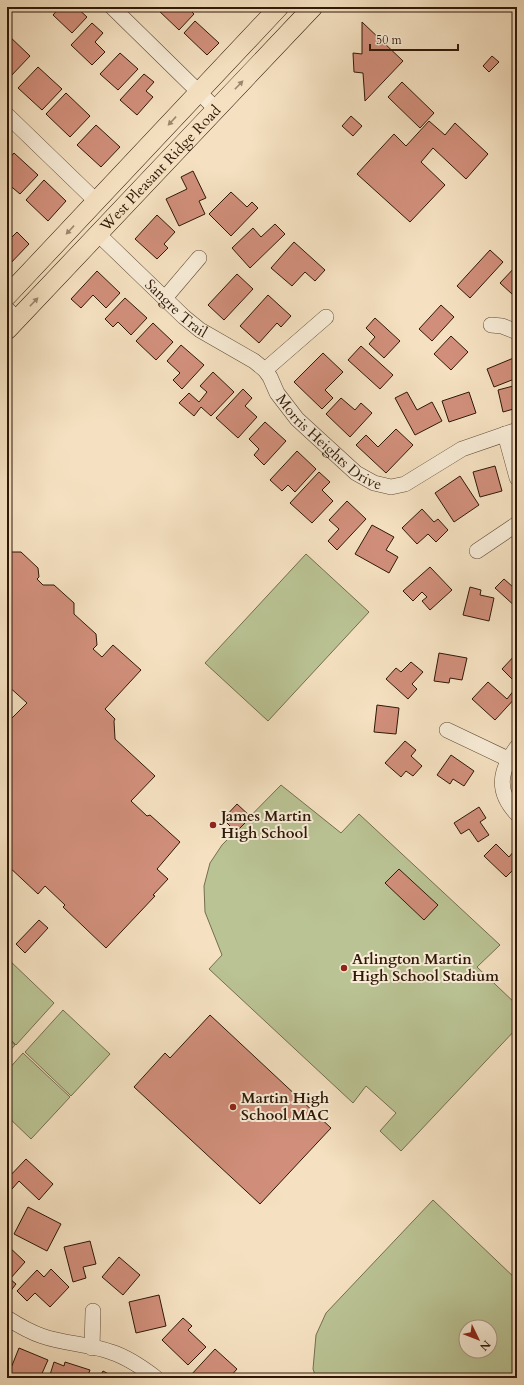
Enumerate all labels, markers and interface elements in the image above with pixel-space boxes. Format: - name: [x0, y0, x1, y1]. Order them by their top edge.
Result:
- scale bar: [370, 26, 458, 52]
- text: 50 m: [376, 32, 403, 48]
- one-way arrow: [234, 80, 243, 90]
- street label: West Pleasant Ridge Road: [95, 101, 225, 236]
- one-way arrow: [167, 116, 177, 126]
- one-way arrow: [66, 225, 75, 234]
- street label: Sangre Trail: [141, 275, 211, 342]
- one-way arrow: [29, 297, 38, 306]
- street label: Morris Heights Drive: [271, 390, 384, 494]
- place label: James Martin High School: [219, 806, 312, 843]
- marker: James Martin High School: [208, 820, 218, 830]
- place label: Arlington Martin High School Stadium: [352, 949, 499, 986]
- marker: Arlington Martin High School Stadium: [339, 963, 349, 973]
- place label: Martin High School MAC: [241, 1088, 330, 1125]
- marker: Martin High School MAC: [228, 1102, 238, 1112]
- north arrow: [458, 1319, 498, 1359]
- text: N: [476, 1337, 494, 1354]

